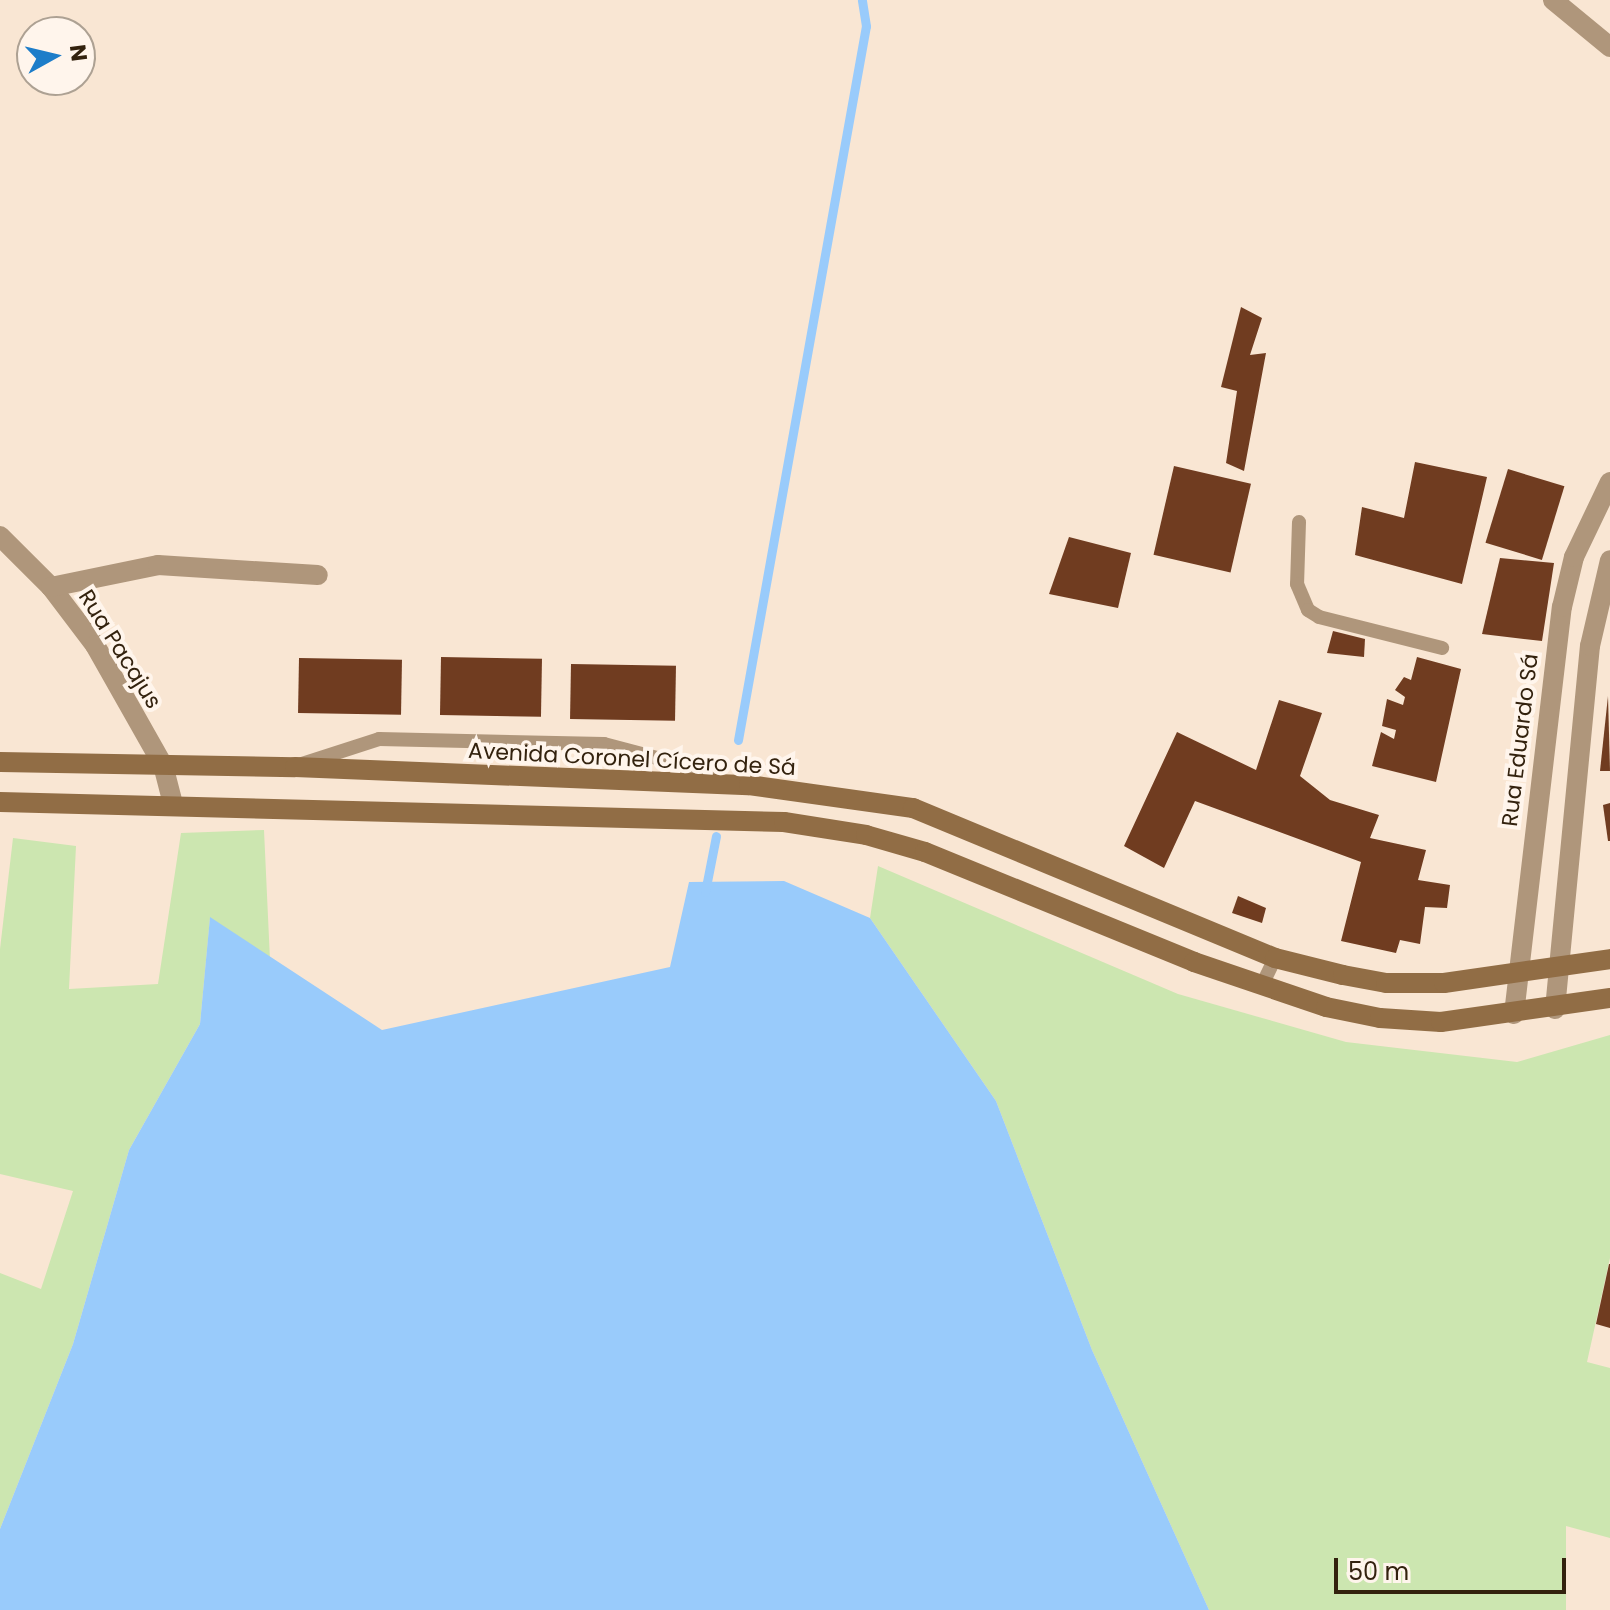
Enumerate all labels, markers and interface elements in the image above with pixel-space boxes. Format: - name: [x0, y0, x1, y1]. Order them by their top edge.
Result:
- north arrow: [16, 16, 96, 96]
- text: N: [62, 43, 95, 63]
- street label: Rua Pacajus: [73, 585, 167, 713]
- street label: Rua Eduardo Sá: [1496, 652, 1544, 828]
- street label: Avenida Coronel Cícero de Sá: [468, 737, 796, 781]
- scale bar: [1338, 1542, 1570, 1592]
- text: 50 m: [1348, 1555, 1409, 1588]

